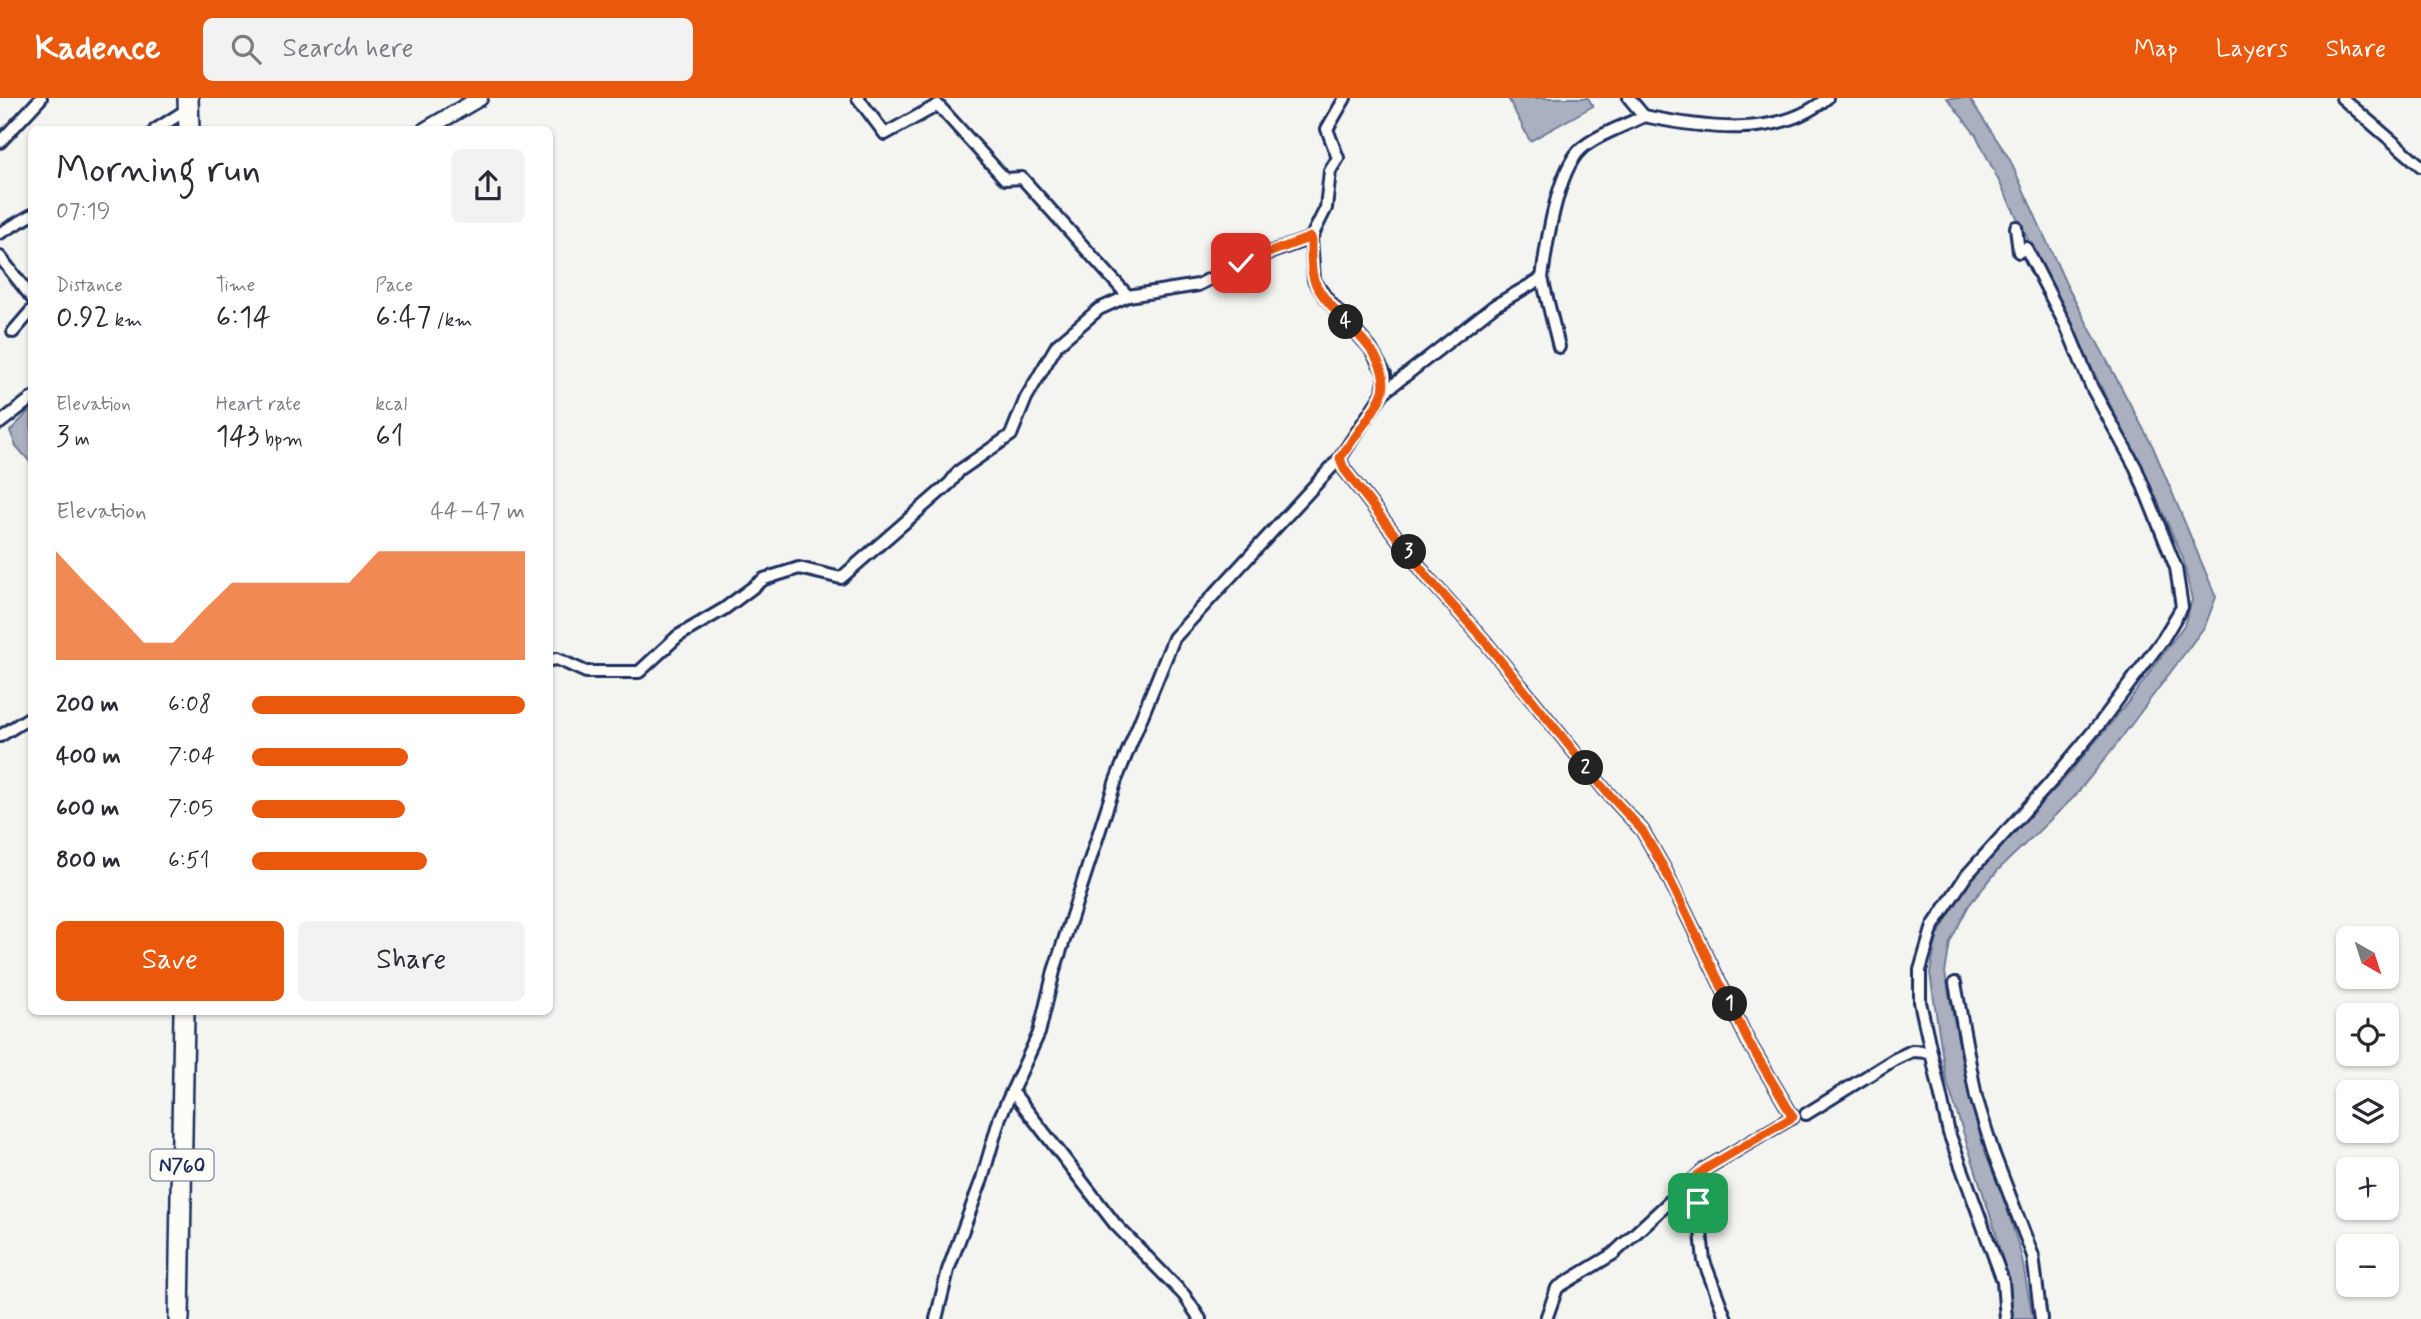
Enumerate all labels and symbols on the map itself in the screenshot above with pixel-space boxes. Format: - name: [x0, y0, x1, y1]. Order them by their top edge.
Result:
- pin: [1211, 233, 1271, 293]
- pin: 4: [1328, 304, 1364, 340]
- pin: 3: [1392, 534, 1426, 570]
- pin: 2: [1568, 750, 1604, 786]
- north arrow: [2336, 926, 2399, 989]
- pin: 1: [1712, 986, 1748, 1021]
- road number: N760: [150, 1149, 214, 1180]
- pin: [1668, 1173, 1728, 1233]

